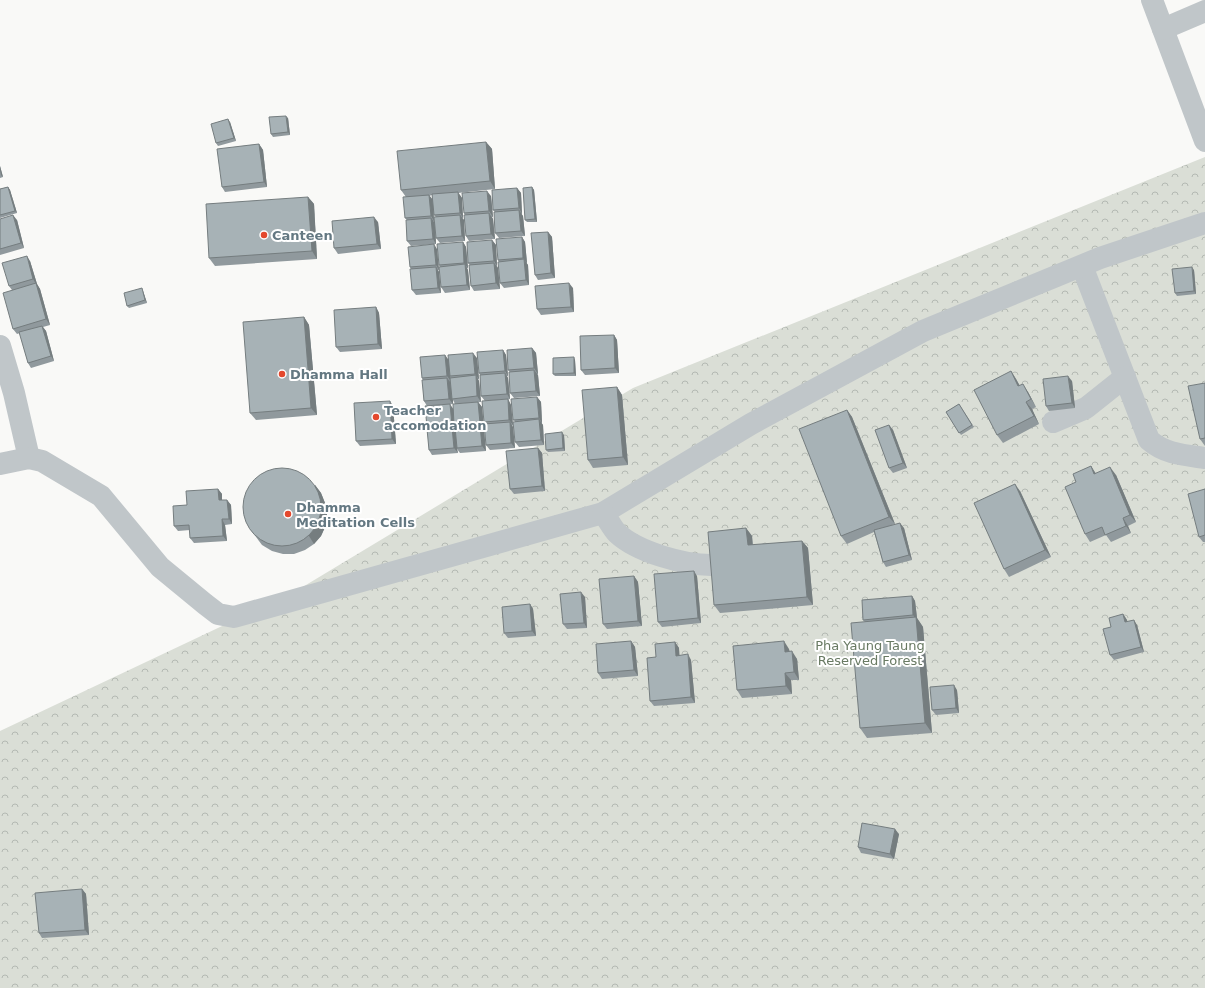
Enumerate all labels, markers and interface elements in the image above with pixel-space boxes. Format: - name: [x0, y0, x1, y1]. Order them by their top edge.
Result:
- place label: Canteen: [272, 228, 333, 243]
- marker: Canteen: [259, 230, 269, 240]
- place label: Dhamma Hall: [290, 367, 388, 382]
- marker: Dhamma Hall: [277, 369, 287, 379]
- place label: Teacher accomodation: [384, 403, 487, 433]
- marker: Teacher accomodation: [371, 412, 381, 422]
- place label: Dhamma Meditation Cells: [296, 500, 415, 530]
- marker: Dhamma Meditation Cells: [283, 509, 293, 519]
- park label: Pha Yaung Taung Reserved Forest: [815, 638, 925, 668]

